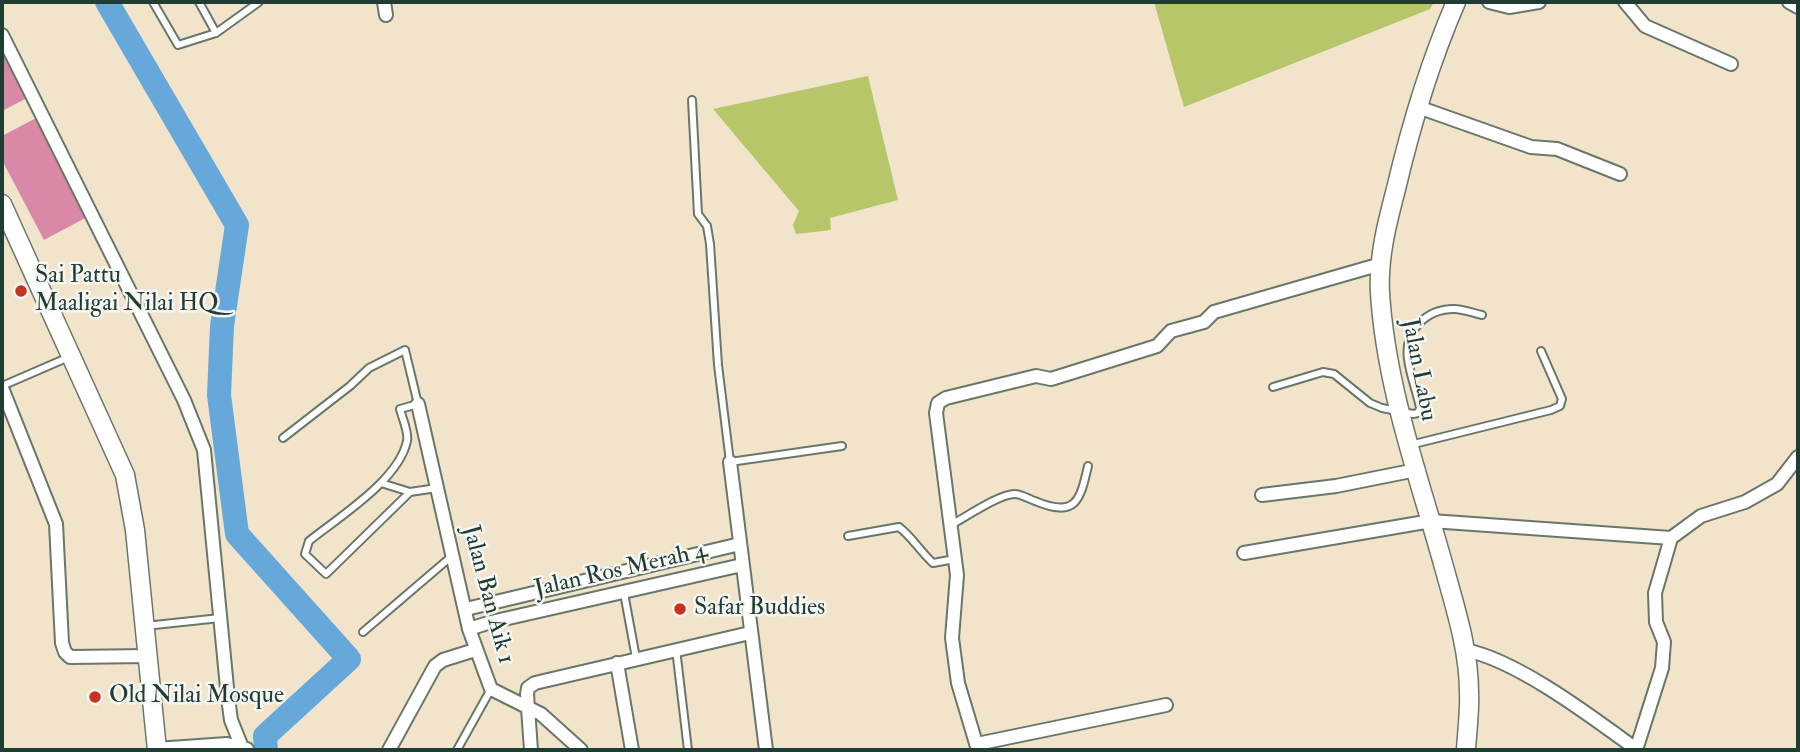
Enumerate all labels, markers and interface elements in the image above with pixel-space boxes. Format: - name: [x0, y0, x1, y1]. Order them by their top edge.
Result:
- place label: Sai Pattu Maaligai Nilai HQ: [35, 263, 218, 319]
- marker: Sai Pattu Maaligai Nilai HQ: [13, 283, 29, 299]
- street label: Jalan Labu: [1394, 316, 1442, 424]
- street label: Jalan Ban Aik 1: [455, 523, 519, 667]
- street label: Jalan Ros Merah 4: [532, 537, 710, 605]
- place label: Safar Buddies: [694, 595, 825, 623]
- marker: Safar Buddies: [672, 601, 688, 617]
- place label: Old Nilai Mosque: [109, 683, 284, 711]
- marker: Old Nilai Mosque: [87, 689, 103, 705]

